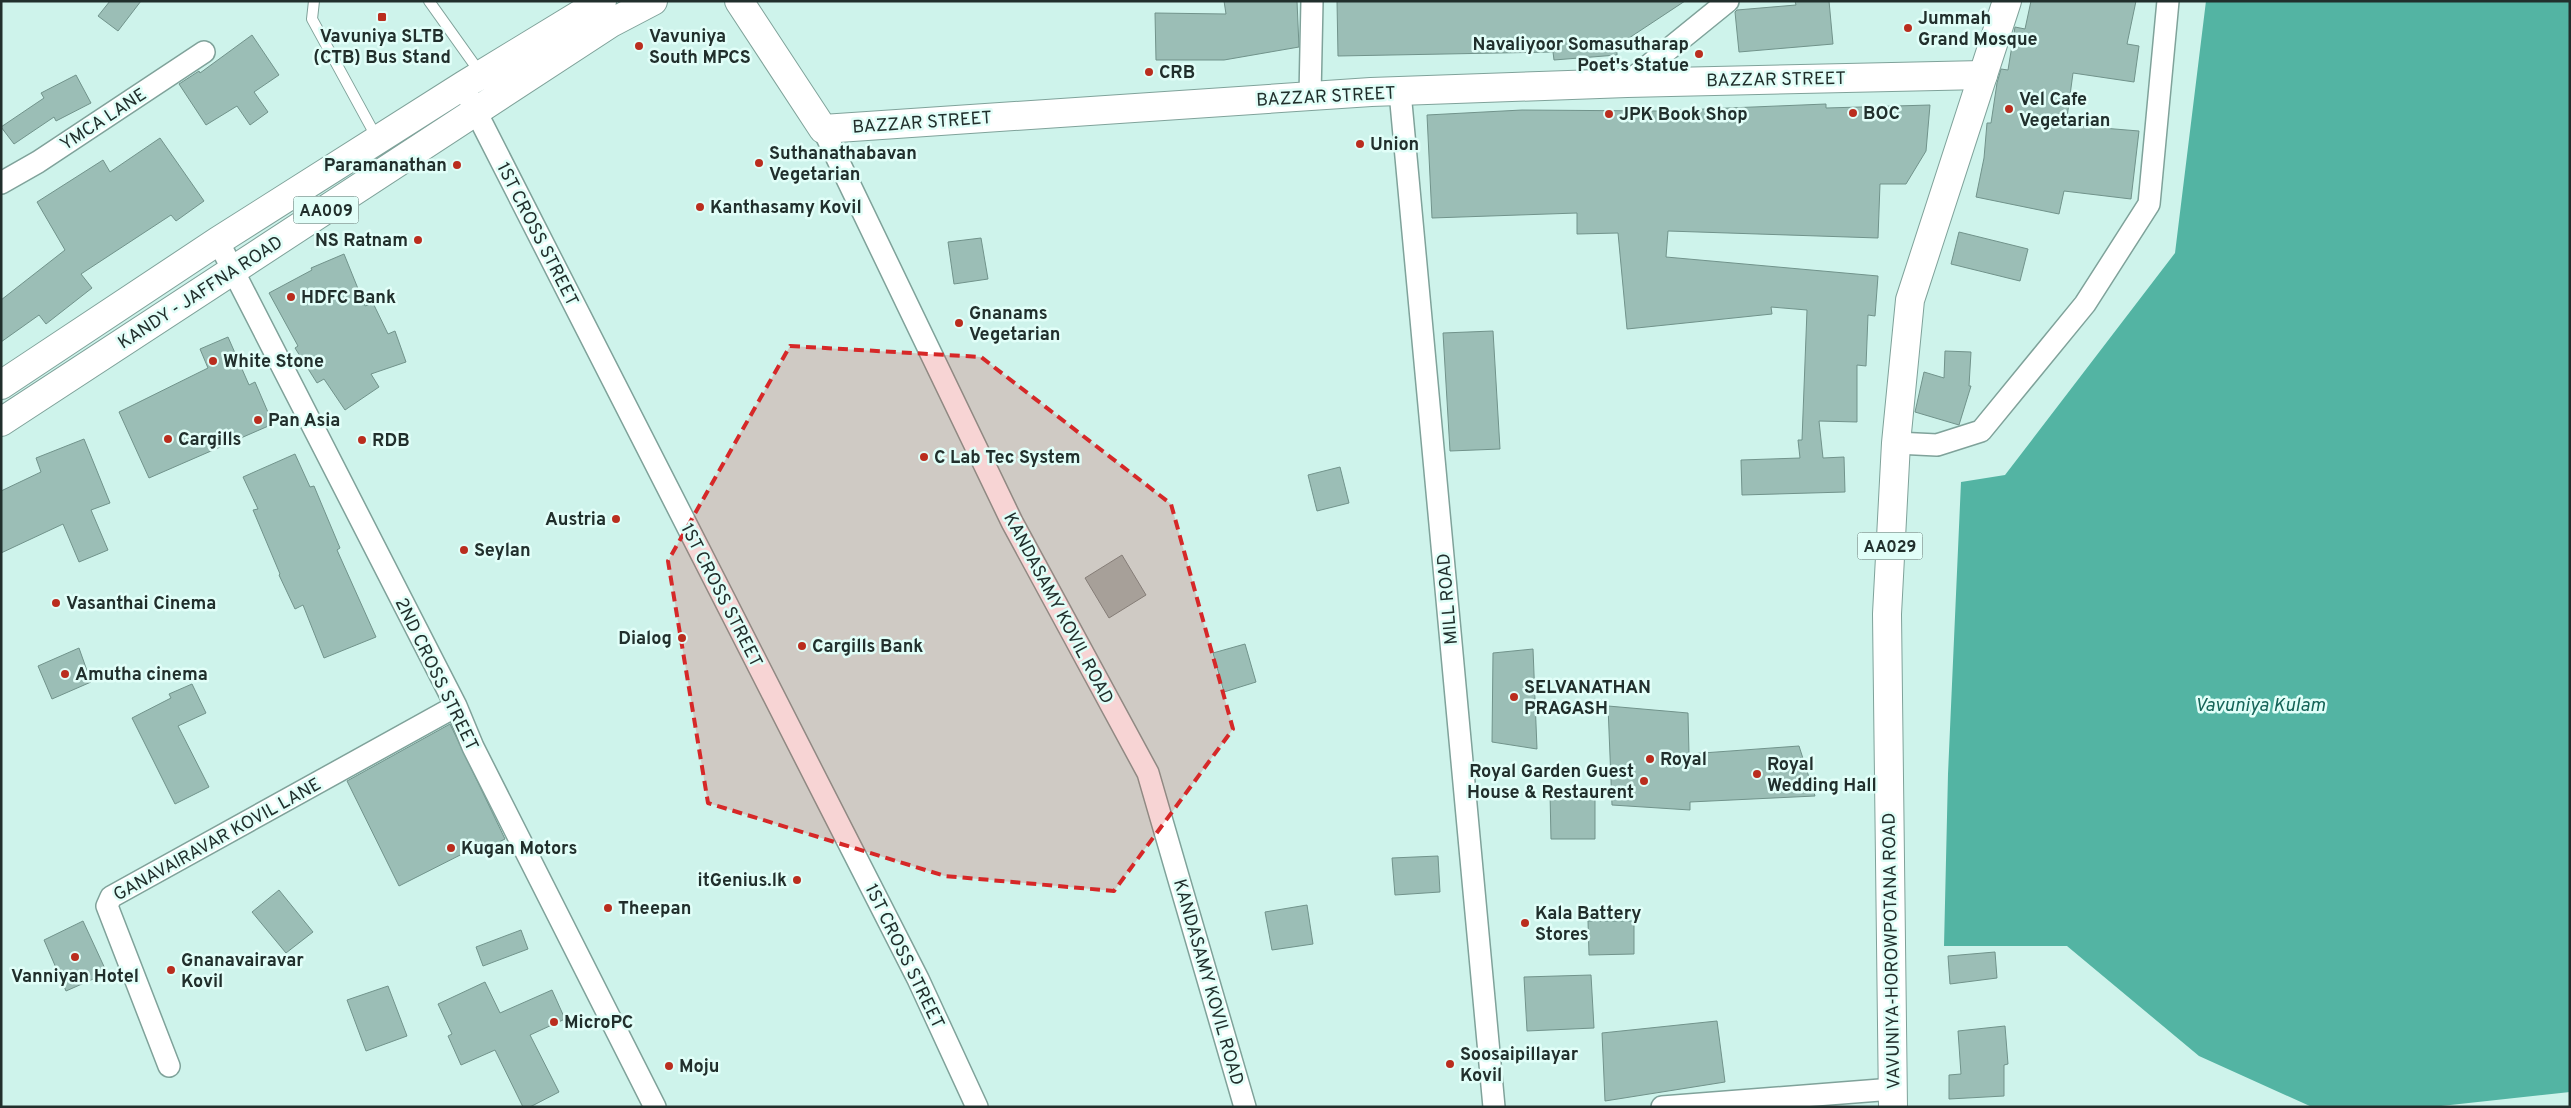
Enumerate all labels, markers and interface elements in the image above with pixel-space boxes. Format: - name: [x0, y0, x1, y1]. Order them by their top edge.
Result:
- place label: Jummah Grand Mosque: [1918, 8, 2038, 52]
- marker: Vavuniya SLTB (CTB) Bus Stand: [376, 11, 388, 23]
- marker: Jummah Grand Mosque: [1902, 22, 1914, 34]
- place label: Vavuniya SLTB (CTB) Bus Stand: [313, 26, 451, 70]
- place label: Vavuniya South MPCS: [649, 26, 751, 70]
- place label: Navaliyoor Somasutharap Poet's Statue: [1473, 34, 1689, 78]
- marker: Vavuniya South MPCS: [633, 40, 645, 52]
- marker: Navaliyoor Somasutharap Poet's Statue: [1693, 48, 1705, 60]
- place label: CRB: [1159, 62, 1195, 85]
- marker: CRB: [1143, 66, 1155, 78]
- street label: BAZZAR STREET: [1706, 68, 1846, 93]
- street label: BAZZAR STREET: [1256, 82, 1396, 113]
- street label: YMCA LANE: [56, 84, 151, 157]
- place label: Vel Cafe Vegetarian: [2019, 89, 2111, 133]
- place label: BOC: [1863, 103, 1900, 126]
- marker: Vel Cafe Vegetarian: [2003, 103, 2015, 115]
- place label: JPK Book Shop: [1619, 104, 1748, 127]
- street label: BAZZAR STREET: [852, 107, 993, 140]
- marker: BOC: [1847, 107, 1859, 119]
- marker: JPK Book Shop: [1603, 108, 1615, 120]
- place label: Union: [1370, 134, 1419, 157]
- marker: Union: [1354, 138, 1366, 150]
- place label: Suthanathabavan Vegetarian: [769, 143, 917, 187]
- place label: Paramanathan: [324, 155, 447, 178]
- marker: Suthanathabavan Vegetarian: [753, 157, 765, 169]
- marker: Paramanathan: [451, 159, 463, 171]
- street label: 1ST CROSS STREET: [490, 159, 583, 310]
- road number: AA009: [294, 196, 358, 224]
- place label: Kanthasamy Kovil: [710, 197, 862, 220]
- marker: Kanthasamy Kovil: [694, 201, 706, 213]
- place label: NS Ratnam: [315, 230, 408, 253]
- street label: KANDY - JAFFNA ROAD: [114, 231, 288, 355]
- marker: NS Ratnam: [412, 234, 424, 246]
- place label: HDFC Bank: [301, 287, 396, 310]
- marker: HDFC Bank: [285, 291, 297, 303]
- place label: Gnanams Vegetarian: [969, 303, 1061, 347]
- marker: Gnanams Vegetarian: [953, 317, 965, 329]
- place label: White Stone: [223, 351, 324, 374]
- marker: White Stone: [207, 355, 219, 367]
- place label: Pan Asia: [268, 410, 340, 433]
- marker: Pan Asia: [252, 414, 264, 426]
- place label: Cargills: [178, 429, 242, 452]
- place label: RDB: [372, 430, 410, 453]
- marker: Cargills: [162, 433, 174, 445]
- marker: RDB: [356, 434, 368, 446]
- place label: C Lab Tec System: [934, 447, 1081, 470]
- marker: C Lab Tec System: [918, 451, 930, 463]
- place label: Austria: [545, 509, 606, 532]
- street label: KANDASAMY KOVIL ROAD: [997, 509, 1118, 708]
- marker: Austria: [610, 513, 622, 525]
- street label: 1ST CROSS STREET: [674, 520, 767, 671]
- road number: AA029: [1858, 532, 1922, 560]
- place label: Seylan: [474, 540, 531, 563]
- marker: Seylan: [458, 544, 470, 556]
- street label: MILL ROAD: [1433, 552, 1464, 646]
- place label: Vasanthai Cinema: [66, 593, 216, 616]
- street label: 2ND CROSS STREET: [389, 594, 483, 755]
- marker: Vasanthai Cinema: [50, 597, 62, 609]
- place label: Dialog: [618, 628, 672, 651]
- marker: Dialog: [676, 632, 688, 644]
- place label: Cargills Bank: [812, 636, 923, 659]
- marker: Cargills Bank: [796, 640, 808, 652]
- place label: Amutha cinema: [75, 664, 208, 687]
- marker: Amutha cinema: [59, 668, 71, 680]
- place label: SELVANATHAN PRAGASH: [1524, 677, 1651, 721]
- marker: SELVANATHAN PRAGASH: [1508, 691, 1520, 703]
- water label: Vavuniya Kulam: [2195, 694, 2326, 718]
- place label: Royal: [1660, 749, 1707, 772]
- marker: Royal: [1644, 753, 1656, 765]
- place label: Royal Wedding Hall: [1767, 754, 1877, 798]
- place label: Royal Garden Guest House & Restaurent: [1467, 761, 1634, 805]
- marker: Royal Wedding Hall: [1751, 768, 1763, 780]
- street label: GANAVAIRAVAR KOVIL LANE: [110, 774, 326, 907]
- marker: Royal Garden Guest House & Restaurent: [1638, 775, 1650, 787]
- street label: VAVUNIYA-HOROWPOTANA ROAD: [1879, 812, 1906, 1090]
- place label: Kugan Motors: [461, 838, 577, 861]
- marker: Kugan Motors: [445, 842, 457, 854]
- place label: itGenius.lk: [698, 870, 787, 893]
- marker: itGenius.lk: [791, 874, 803, 886]
- street label: KANDASAMY KOVIL ROAD: [1167, 877, 1248, 1088]
- street label: 1ST CROSS STREET: [859, 880, 949, 1033]
- place label: Theepan: [618, 898, 691, 921]
- marker: Theepan: [602, 902, 614, 914]
- place label: Kala Battery Stores: [1535, 903, 1642, 947]
- marker: Kala Battery Stores: [1519, 917, 1531, 929]
- place label: Gnanavairavar Kovil: [181, 950, 304, 994]
- marker: Vanniyan Hotel: [69, 951, 81, 963]
- marker: Gnanavairavar Kovil: [165, 964, 177, 976]
- place label: Vanniyan Hotel: [11, 966, 139, 989]
- place label: MicroPC: [564, 1012, 633, 1035]
- marker: MicroPC: [548, 1016, 560, 1028]
- place label: Soosaipillayar Kovil: [1460, 1044, 1579, 1088]
- place label: Moju: [679, 1056, 720, 1079]
- marker: Soosaipillayar Kovil: [1444, 1058, 1456, 1070]
- marker: Moju: [663, 1060, 675, 1072]

